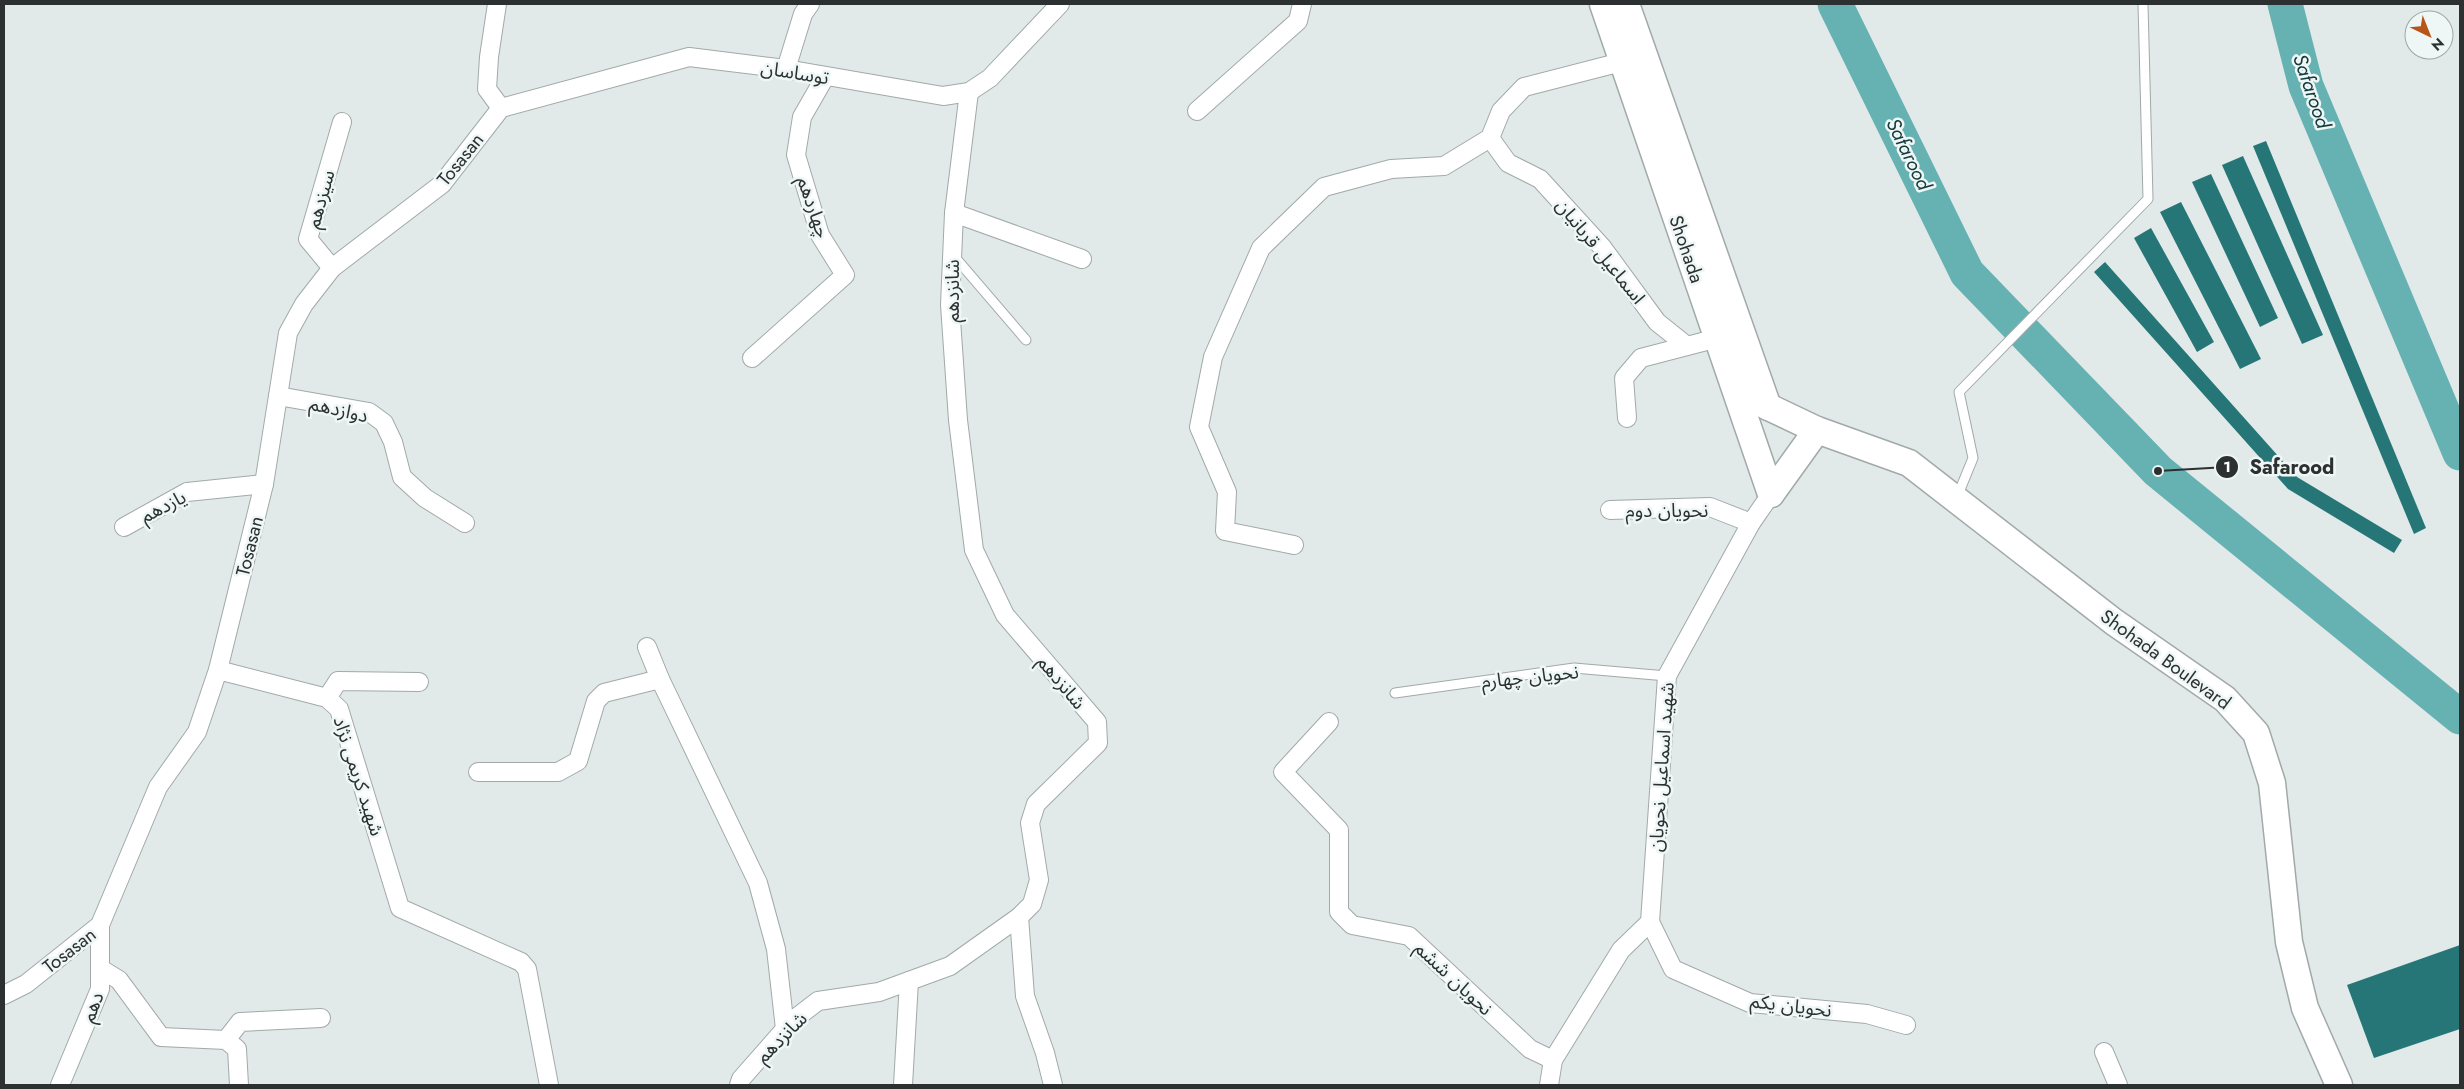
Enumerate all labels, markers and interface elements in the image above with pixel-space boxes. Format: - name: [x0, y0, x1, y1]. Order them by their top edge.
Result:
- north arrow: [2404, 10, 2454, 60]
- text: N: [2427, 33, 2449, 56]
- water label: Safarood: [2285, 50, 2338, 133]
- street label: توساسان: [759, 54, 831, 91]
- water label: Safarood: [1879, 113, 1939, 196]
- street label: Tosasan: [431, 127, 490, 191]
- street label: سیزدهم: [299, 167, 343, 232]
- street label: چهاردهم: [789, 173, 837, 242]
- street label: اسماعیل قربانیان: [1550, 193, 1652, 310]
- street label: Shohada: [1662, 212, 1711, 287]
- street label: شانزدهم: [939, 259, 967, 323]
- street label: دوازدهم: [307, 390, 371, 430]
- callout: Safarood: [2214, 449, 2344, 484]
- text: Safarood: [2250, 453, 2334, 482]
- text: 1: [2223, 456, 2231, 478]
- street label: یازدهم: [136, 483, 191, 530]
- street label: نحویان دوم: [1626, 497, 1708, 525]
- street label: Tosasan: [229, 513, 270, 579]
- street label: Shohada Boulevard: [2095, 603, 2236, 716]
- street label: شانزدهم: [1030, 649, 1092, 716]
- street label: نحویان چهارم: [1480, 658, 1580, 696]
- street label: شهید اسماعیل نحویان: [1642, 681, 1681, 853]
- street label: شهید کریمی نژاد: [326, 713, 391, 839]
- street label: Tosasan: [37, 921, 102, 980]
- street label: نحویان ششم: [1408, 935, 1499, 1022]
- street label: نحویان یکم: [1748, 987, 1833, 1025]
- street label: دهم: [74, 988, 111, 1027]
- street label: شانزدهم: [749, 1005, 814, 1070]

